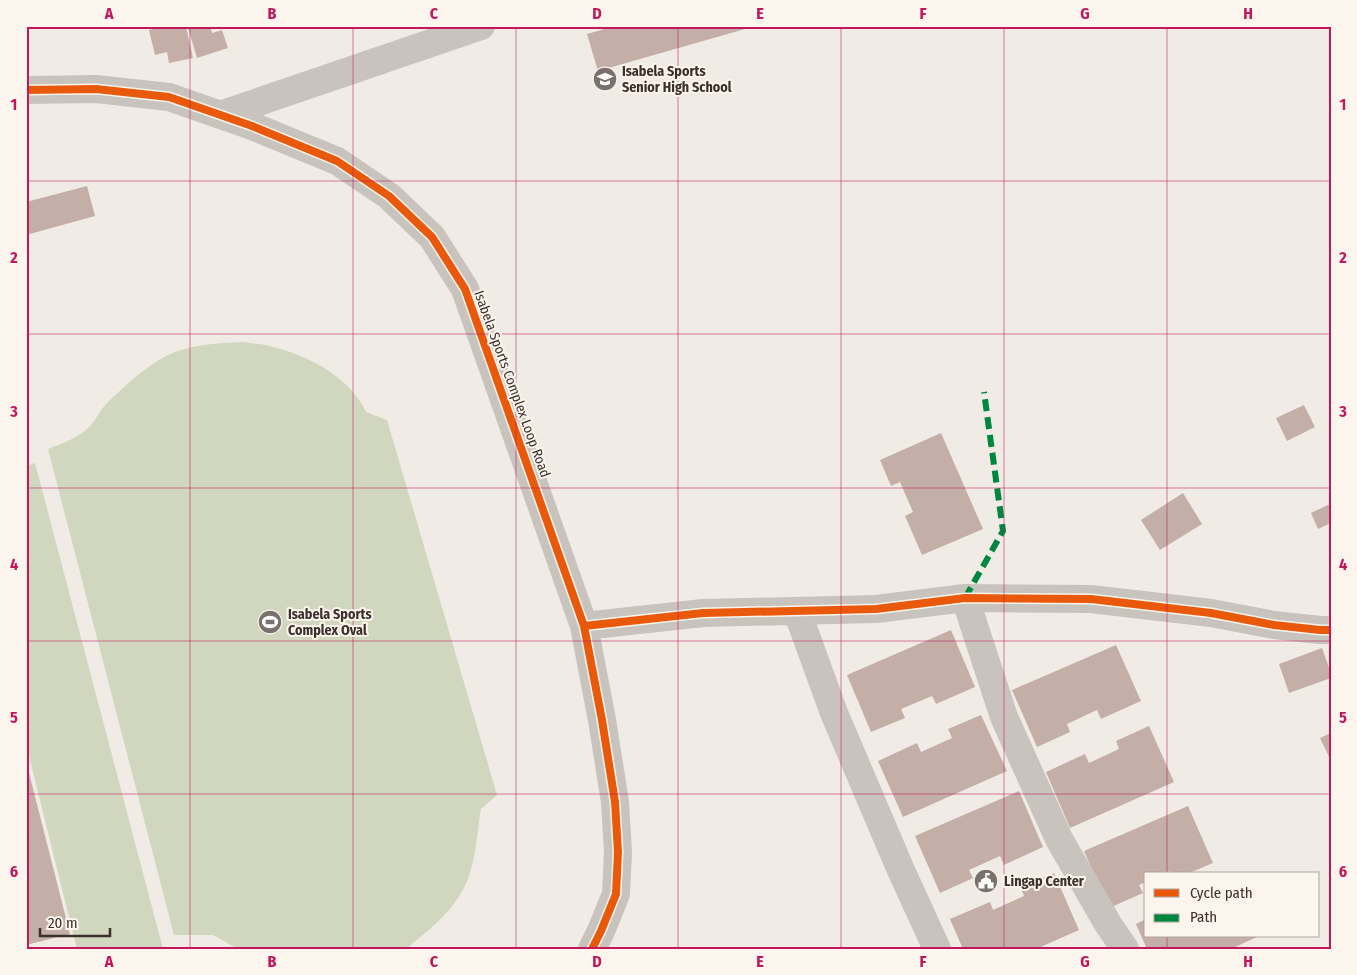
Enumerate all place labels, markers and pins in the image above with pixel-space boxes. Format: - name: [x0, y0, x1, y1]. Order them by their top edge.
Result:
- place label: Isabela Sports Senior High School: [622, 63, 732, 96]
- school or university icon: Isabela Sports Senior High School: [592, 66, 618, 92]
- place label: Isabela Sports Complex Oval: [288, 606, 372, 639]
- sports icon: Isabela Sports Complex Oval: [257, 609, 283, 635]
- public building icon: Lingap Center: [973, 868, 999, 894]
- place label: Lingap Center: [1004, 873, 1085, 890]

